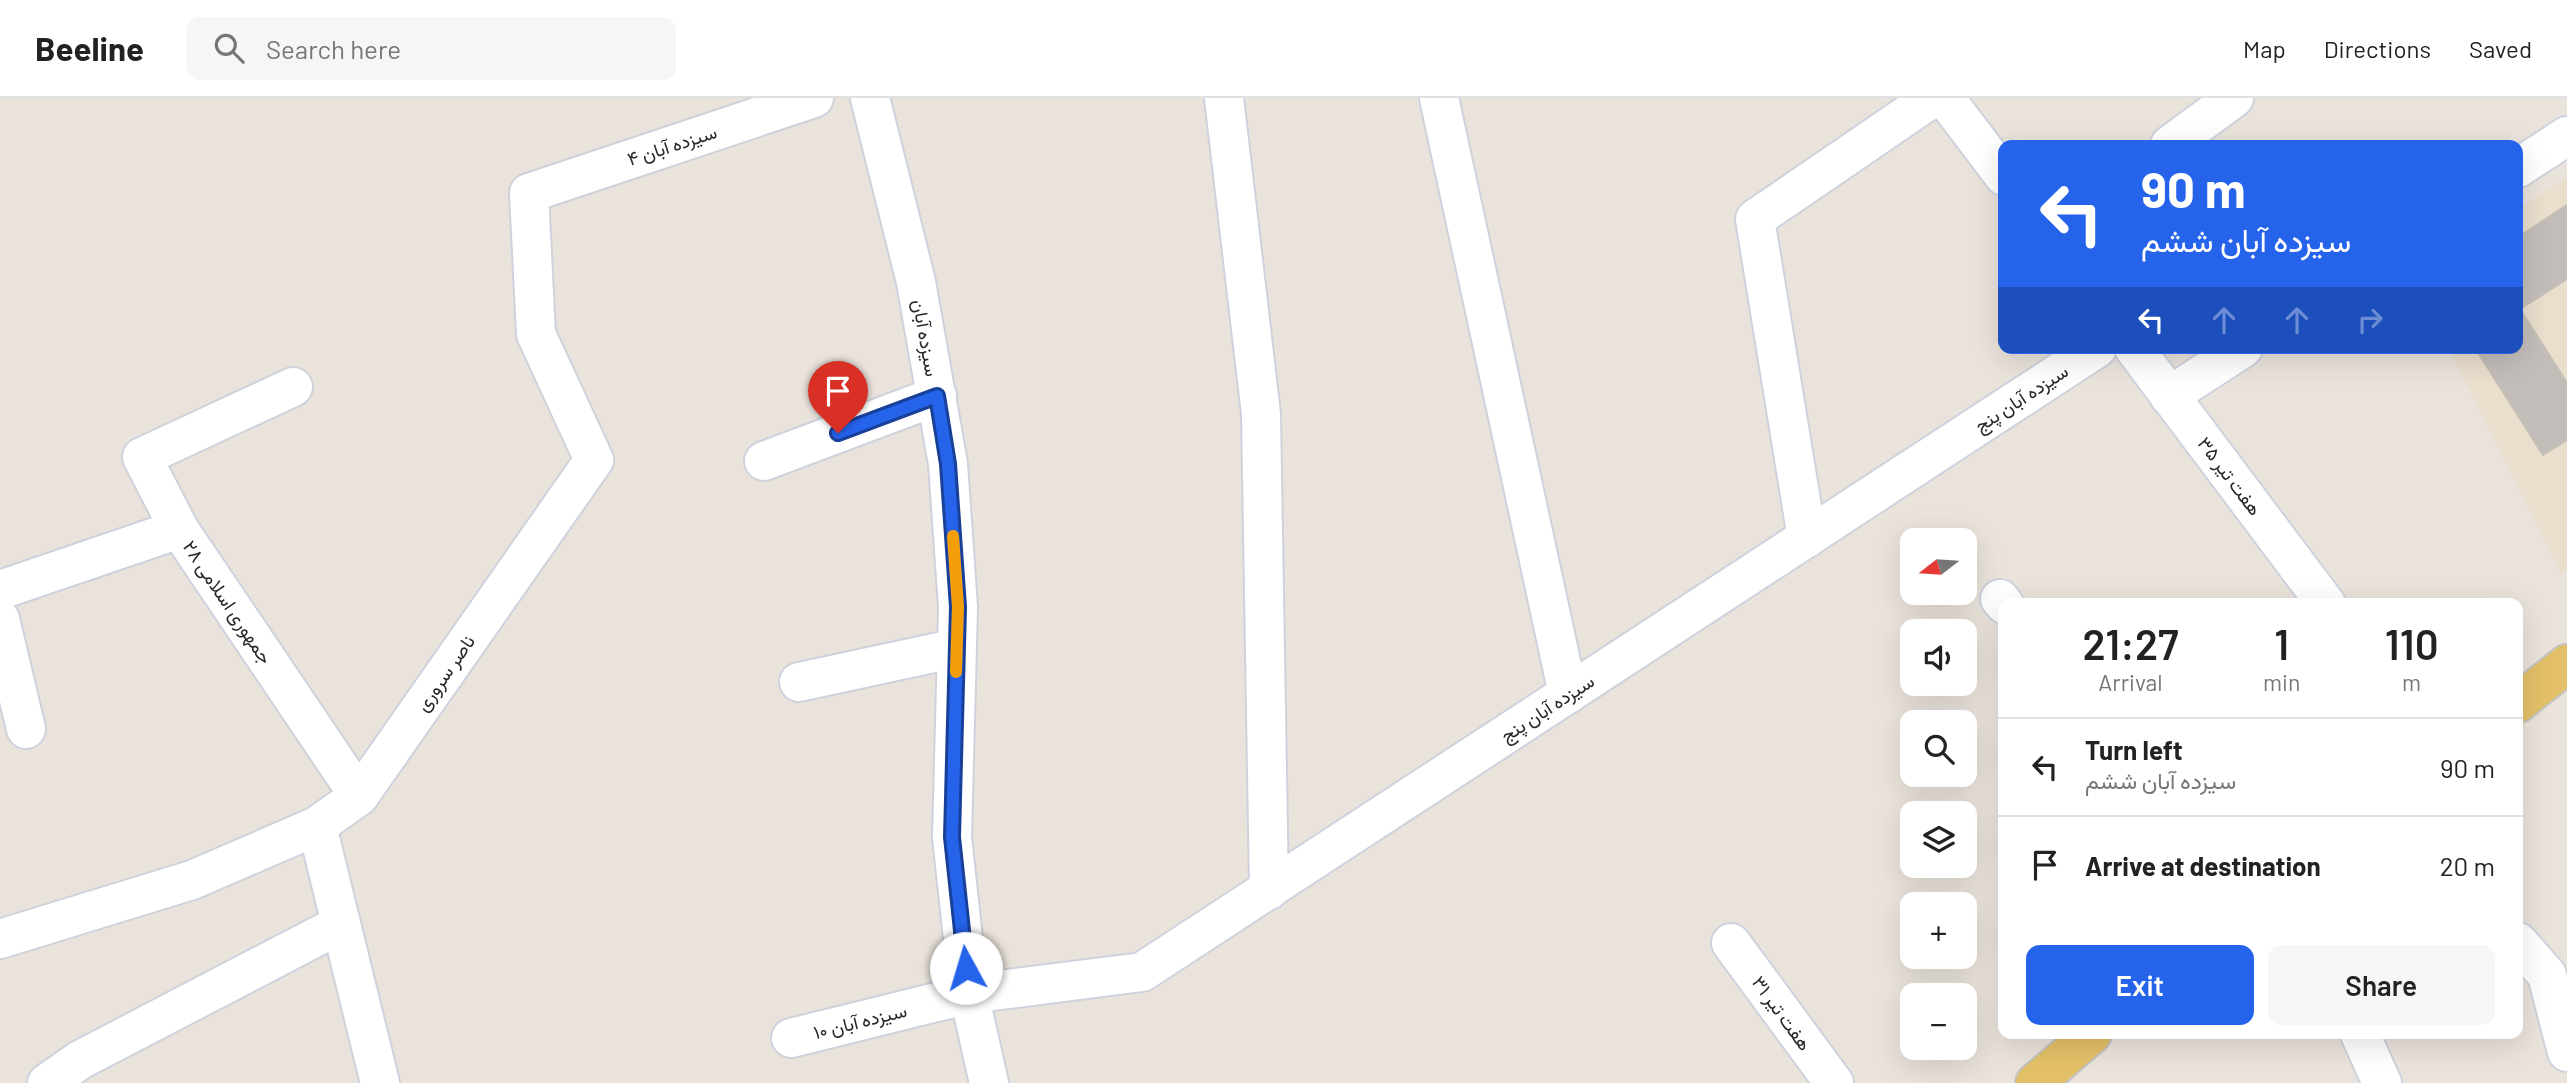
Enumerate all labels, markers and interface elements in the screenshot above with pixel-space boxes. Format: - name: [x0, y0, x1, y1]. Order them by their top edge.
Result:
- search box: [186, 17, 676, 80]
- text: Beeline: [35, 28, 144, 68]
- icon: search: [210, 29, 248, 67]
- text: Search here: [266, 33, 401, 64]
- text: Map: [2243, 34, 2286, 63]
- text: Directions: [2324, 34, 2431, 63]
- text: Saved: [2469, 34, 2532, 63]
- street label: سیزده آبان ۴: [624, 119, 720, 171]
- text: 90 m: [2141, 159, 2246, 218]
- icon: left: [2026, 168, 2117, 259]
- text: سیزده آبان ششم: [2141, 220, 2351, 258]
- street label: سیزده آبان: [907, 298, 945, 378]
- icon: left: [2132, 301, 2170, 339]
- icon: ahead: [2205, 301, 2243, 339]
- icon: ahead: [2278, 301, 2316, 339]
- icon: right: [2351, 301, 2389, 339]
- street label: سیزده آبان پنج: [1970, 359, 2074, 439]
- pin: [808, 361, 868, 433]
- icon: arrive: [819, 372, 857, 410]
- street label: هفت تیر ۳۵: [2193, 432, 2267, 520]
- north arrow: [1900, 528, 1978, 606]
- map controls: [1900, 528, 1977, 1060]
- street label: جمهوری اسلامی ۲۸: [178, 536, 278, 668]
- text: 21:27: [2082, 618, 2179, 668]
- text: 1: [2274, 618, 2289, 668]
- text: 110: [2385, 618, 2439, 668]
- button: sound: [1900, 619, 1977, 696]
- street label: ناصر سروری: [410, 630, 480, 716]
- text: Arrival: [2098, 668, 2163, 696]
- text: min: [2263, 668, 2300, 696]
- text: m: [2402, 668, 2421, 696]
- street label: سیزده آبان پنج: [1496, 669, 1600, 749]
- button: search: [1900, 710, 1977, 787]
- text: Turn left: [2085, 734, 2183, 765]
- icon: left: [2026, 748, 2064, 786]
- text: 90 m: [2440, 752, 2495, 783]
- text: سیزده آبان ششم: [2085, 766, 2236, 794]
- button: layers: [1900, 801, 1977, 878]
- icon: arrive: [2026, 846, 2064, 884]
- text: Arrive at destination: [2085, 850, 2321, 881]
- text: 20 m: [2440, 850, 2495, 881]
- button: +: [1900, 892, 1977, 969]
- position arrow: [929, 931, 1003, 1005]
- button: Exit: [2026, 945, 2254, 1025]
- button: Share: [2268, 945, 2495, 1025]
- street label: هفت تیر ۳۱: [1747, 971, 1817, 1055]
- button: −: [1900, 983, 1977, 1060]
- street label: سیزده آبان ۱۰: [811, 998, 909, 1044]

